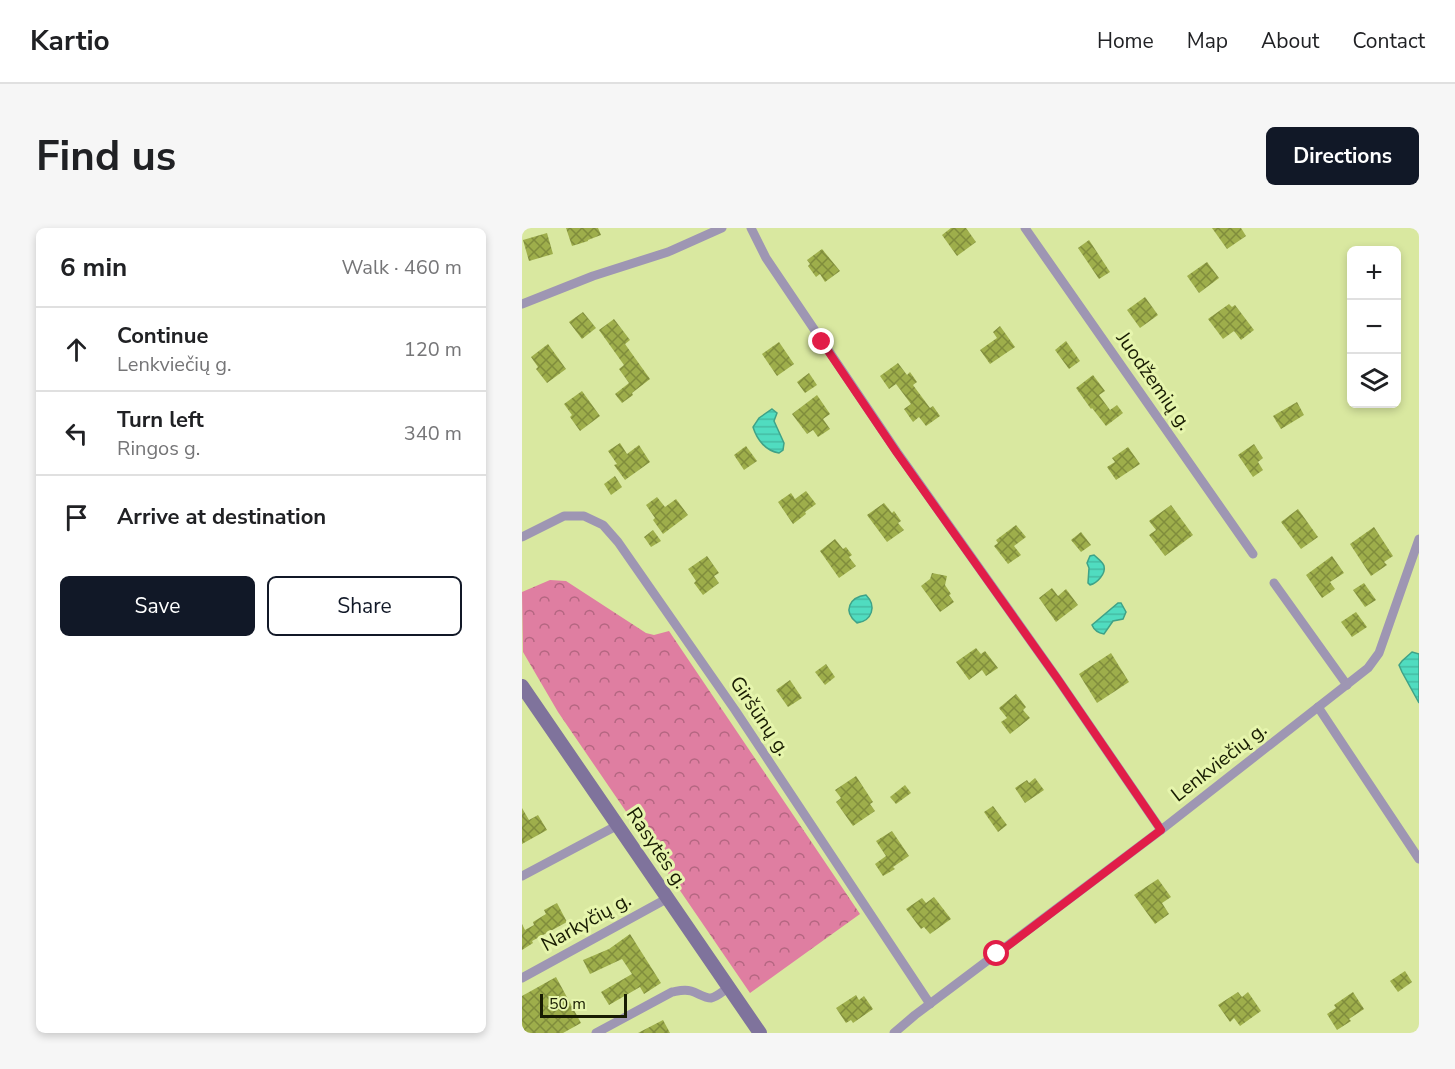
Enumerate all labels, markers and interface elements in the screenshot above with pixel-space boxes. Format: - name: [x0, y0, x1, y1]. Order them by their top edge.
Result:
- text: Kartio: [30, 22, 110, 60]
- text: Home: [1097, 27, 1154, 55]
- text: Map: [1187, 27, 1228, 55]
- text: About: [1261, 27, 1319, 55]
- text: Contact: [1352, 27, 1425, 55]
- button: Directions: [1266, 127, 1419, 185]
- text: Find us: [36, 128, 176, 185]
- map controls: [1347, 246, 1401, 408]
- button: +: [1347, 246, 1401, 300]
- text: 6 min: [60, 250, 127, 285]
- text: Walk · 460 m: [342, 254, 462, 281]
- button: −: [1347, 300, 1401, 354]
- text: Continue: [117, 321, 208, 351]
- street label: Juodžemių g.: [1110, 326, 1198, 436]
- route end: [808, 328, 834, 354]
- icon: ahead: [60, 333, 93, 366]
- text: 120 m: [404, 336, 462, 363]
- text: Lenkviečių g.: [117, 351, 232, 378]
- button: layers: [1347, 354, 1401, 408]
- text: Turn left: [117, 405, 204, 435]
- icon: left: [60, 417, 93, 450]
- text: 340 m: [404, 420, 462, 447]
- text: Ringos g.: [117, 435, 200, 462]
- icon: arrive: [60, 501, 93, 534]
- text: Arrive at destination: [117, 502, 326, 532]
- button: Save: [60, 576, 255, 636]
- button: Share: [267, 576, 462, 636]
- street label: Giršūnų g.: [723, 671, 797, 761]
- street label: Lenkviečių g.: [1166, 716, 1272, 808]
- street label: Rasytės g.: [620, 802, 694, 894]
- street label: Narkyčių g.: [536, 886, 636, 958]
- route start: [983, 940, 1009, 966]
- scale bar: [540, 991, 627, 1018]
- text: 50 m: [549, 993, 586, 1015]

